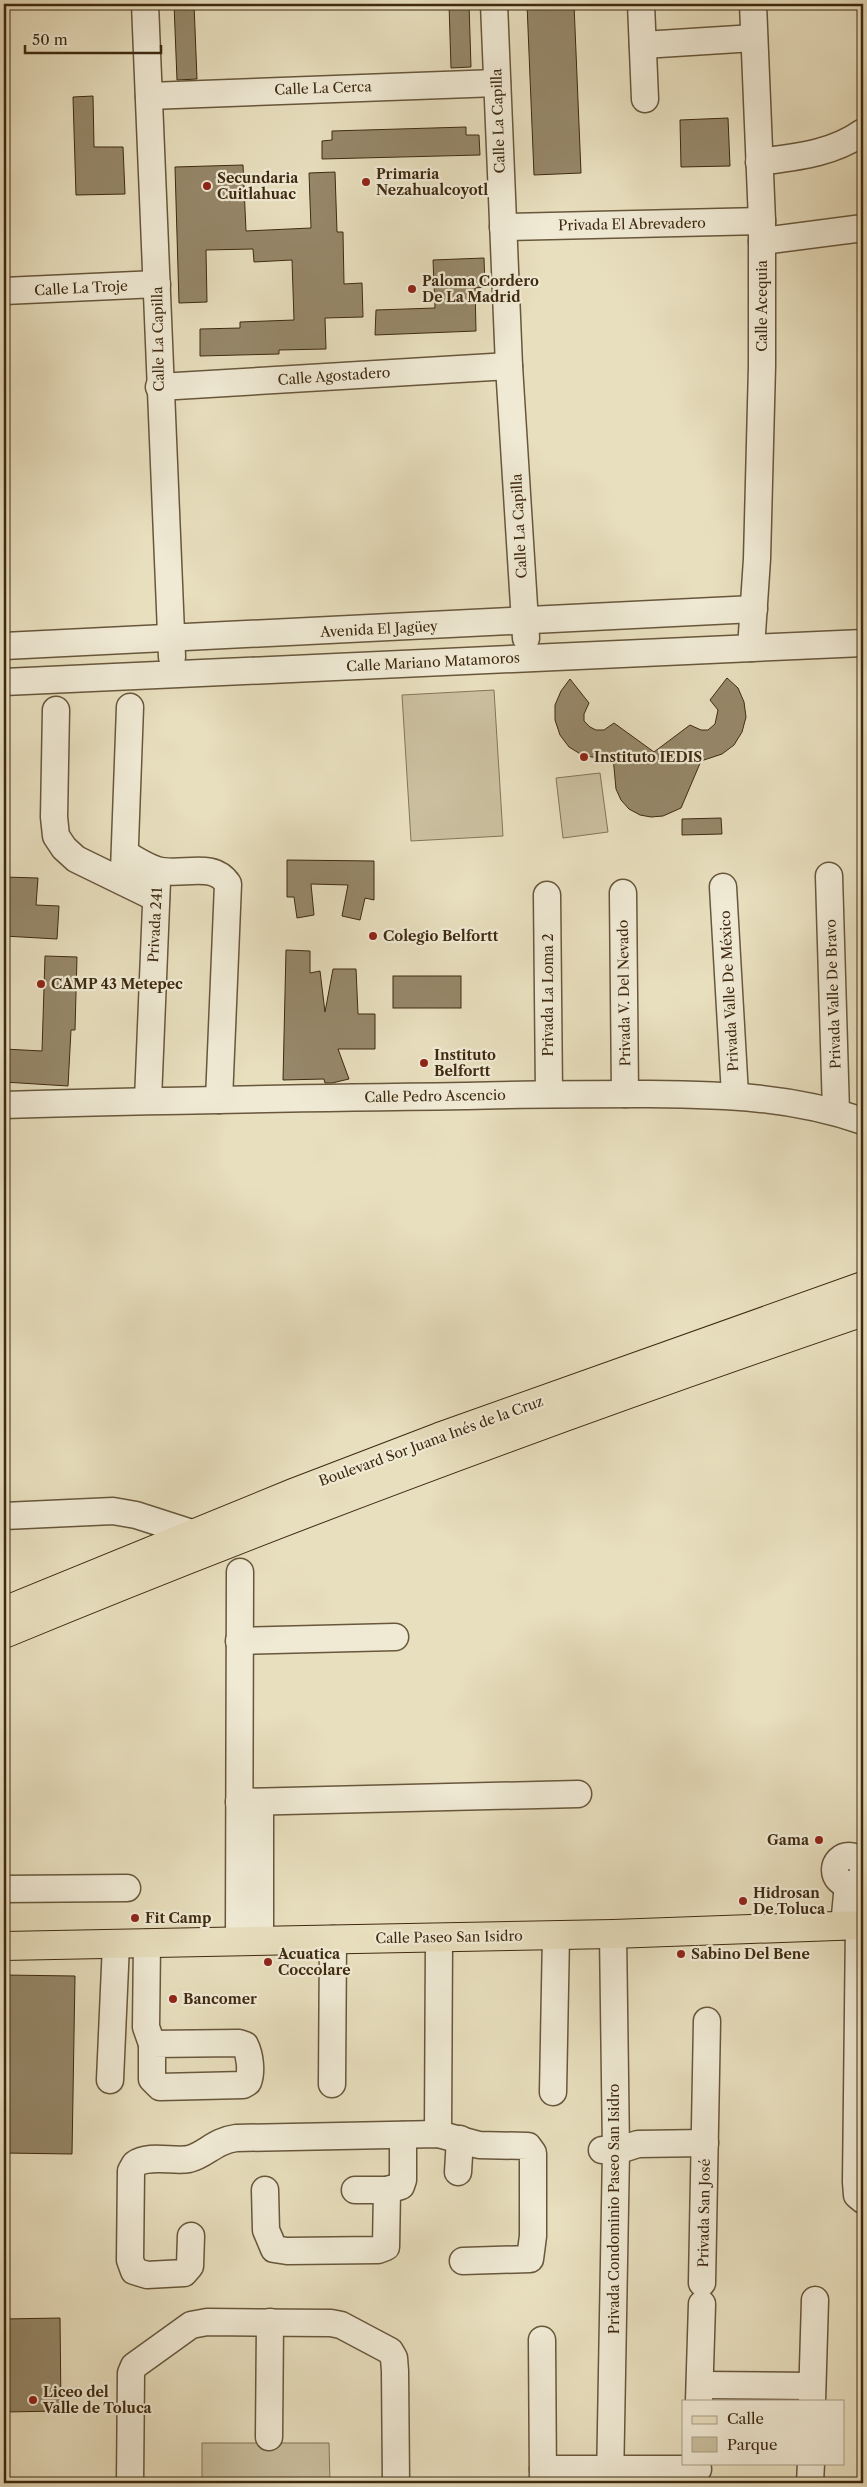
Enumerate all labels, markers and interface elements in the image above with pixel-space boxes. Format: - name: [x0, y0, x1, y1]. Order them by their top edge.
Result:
- scale bar: [25, 22, 161, 54]
- text: 50 m: [32, 30, 68, 49]
- street label: Calle La Capilla: [487, 68, 509, 174]
- street label: Calle La Cerca: [274, 77, 373, 99]
- place label: Primaria Nezahualcoyotl: [376, 165, 488, 199]
- place label: Secundaria Cuitlahuac: [217, 169, 299, 203]
- marker: Primaria Nezahualcoyotl: [360, 176, 372, 188]
- marker: Secundaria Cuitlahuac: [201, 180, 213, 192]
- street label: Privada El Abrevadero: [558, 214, 706, 234]
- street label: Calle Acequia: [753, 260, 771, 352]
- place label: Paloma Cordero De La Madrid: [422, 272, 539, 306]
- street label: Calle La Troje: [34, 277, 128, 299]
- marker: Paloma Cordero De La Madrid: [406, 283, 418, 295]
- street label: Calle La Capilla: [148, 286, 168, 392]
- street label: Calle Agostadero: [277, 363, 391, 389]
- street label: Calle La Capilla: [507, 473, 531, 579]
- street label: Avenida El Jagüey: [319, 617, 439, 641]
- street label: Calle Mariano Matamoros: [346, 648, 520, 676]
- place label: Instituto IEDIS: [594, 748, 702, 766]
- marker: Instituto IEDIS: [578, 751, 590, 763]
- street label: Privada 241: [144, 887, 166, 963]
- street label: Privada Valle De México: [716, 910, 742, 1072]
- street label: Privada V. Del Nevado: [614, 919, 634, 1067]
- street label: Privada Valle De Bravo: [821, 919, 845, 1069]
- place label: Colegio Belfortt: [383, 927, 499, 945]
- marker: Colegio Belfortt: [367, 930, 379, 942]
- street label: Privada La Loma 2: [539, 933, 557, 1057]
- place label: CAMP 43 Metepec: [51, 975, 183, 993]
- marker: CAMP 43 Metepec: [35, 978, 47, 990]
- place label: Instituto Belfortt: [434, 1046, 496, 1080]
- marker: Instituto Belfortt: [418, 1057, 430, 1069]
- street label: Calle Pedro Ascencio: [364, 1086, 506, 1106]
- street label: Boulevard Sor Juana Inés de la Cruz: [316, 1392, 546, 1490]
- place label: Gama: [767, 1831, 810, 1849]
- marker: Gama: [813, 1834, 825, 1846]
- place label: Hidrosan De Toluca: [753, 1884, 826, 1918]
- marker: Hidrosan De Toluca: [737, 1895, 749, 1907]
- place label: Fit Camp: [145, 1909, 211, 1927]
- marker: Fit Camp: [129, 1912, 141, 1924]
- street label: Calle Paseo San Isidro: [375, 1927, 523, 1947]
- place label: Acuatica Coccolare: [277, 1945, 351, 1979]
- place label: Sabino Del Bene: [691, 1945, 810, 1963]
- marker: Sabino Del Bene: [675, 1948, 687, 1960]
- marker: Acuatica Coccolare: [262, 1956, 274, 1968]
- place label: Bancomer: [183, 1990, 257, 2008]
- marker: Bancomer: [167, 1993, 179, 2005]
- street label: Privada Condominio Paseo San Isidro: [605, 2084, 623, 2334]
- street label: Privada San José: [694, 2158, 714, 2268]
- place label: Liceo del Valle de Toluca: [42, 2383, 153, 2417]
- marker: Liceo del Valle de Toluca: [27, 2394, 39, 2406]
- legend: [682, 2400, 844, 2464]
- text: Calle: [727, 2409, 764, 2428]
- text: Parque: [727, 2435, 777, 2454]

